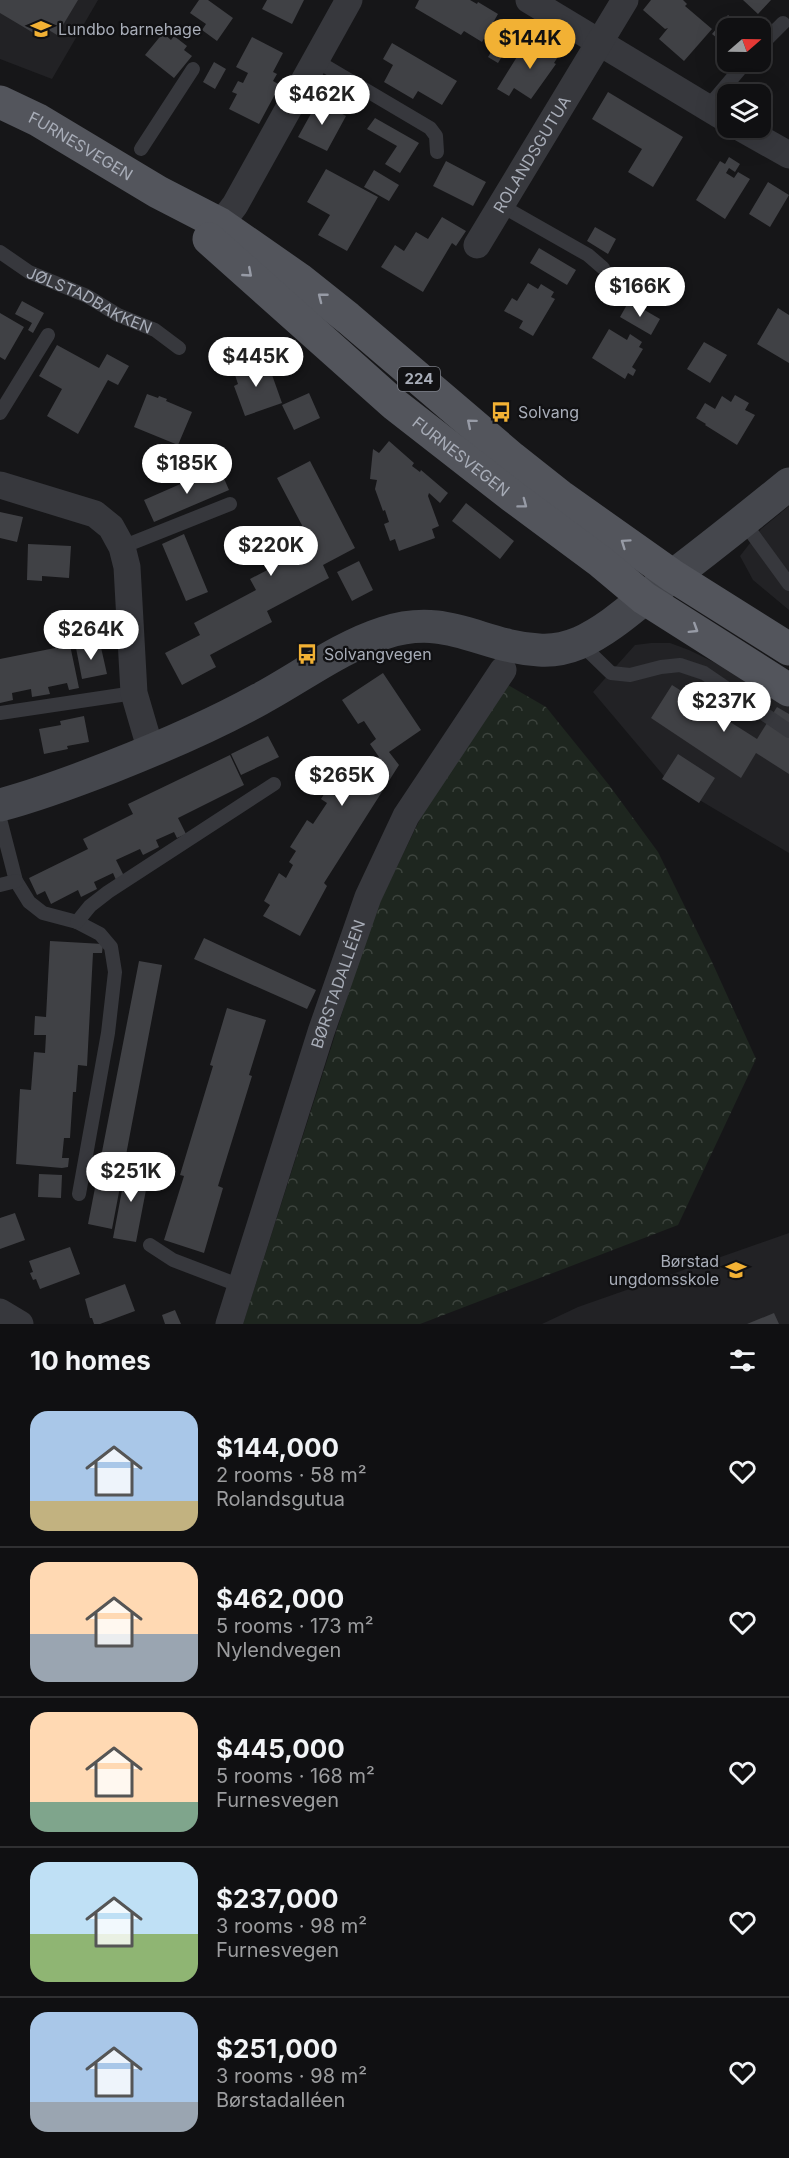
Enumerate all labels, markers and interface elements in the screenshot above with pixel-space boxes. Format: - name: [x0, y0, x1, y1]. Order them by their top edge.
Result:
- school or university icon: Lundbo barnehage: [29, 17, 53, 41]
- north arrow: [717, 18, 771, 72]
- map controls: [717, 18, 771, 138]
- place label: Lundbo barnehage: [58, 19, 201, 39]
- pin: $144K: [488, 19, 572, 70]
- text: $144K: [498, 26, 562, 50]
- pin: $462K: [280, 75, 364, 126]
- text: $462K: [289, 82, 355, 106]
- button: layers: [717, 84, 771, 138]
- street label: ROLANDSGUTUA: [489, 92, 575, 216]
- street label: FURNESVEGEN: [26, 107, 137, 185]
- street label: JØLSTADBAKKEN: [24, 262, 155, 338]
- one-way arrow: [241, 266, 252, 277]
- pin: $166K: [598, 267, 682, 318]
- text: $166K: [609, 274, 671, 298]
- one-way arrow: [317, 294, 328, 305]
- pin: $445K: [214, 337, 298, 388]
- text: $445K: [222, 344, 290, 368]
- road number: 224: [398, 367, 440, 391]
- bus stop icon: Solvang: [489, 400, 513, 424]
- place label: Solvang: [518, 402, 579, 422]
- street label: FURNESVEGEN: [408, 412, 514, 500]
- one-way arrow: [467, 419, 478, 430]
- pin: $185K: [145, 444, 229, 495]
- text: $185K: [156, 451, 218, 475]
- one-way arrow: [517, 497, 528, 508]
- pin: $220K: [229, 526, 313, 577]
- text: $220K: [238, 533, 304, 557]
- one-way arrow: [620, 539, 631, 550]
- pin: $264K: [49, 610, 133, 661]
- text: $264K: [58, 617, 124, 641]
- one-way arrow: [687, 622, 698, 633]
- bus stop icon: Solvangvegen: [295, 642, 319, 666]
- place label: Solvangvegen: [324, 644, 432, 664]
- pin: $237K: [682, 682, 766, 733]
- text: $237K: [692, 689, 756, 713]
- pin: $265K: [300, 756, 384, 807]
- text: $265K: [309, 763, 375, 787]
- street label: BØRSTADALLÉEN: [306, 917, 369, 1051]
- pin: $251K: [89, 1152, 173, 1203]
- text: $251K: [100, 1159, 162, 1183]
- place label: Børstad ungdomsskole: [609, 1251, 719, 1289]
- school or university icon: Børstad ungdomsskole: [724, 1258, 748, 1282]
- icon: filters: [726, 1344, 759, 1377]
- text: 10 homes: [30, 1345, 151, 1376]
- text: $144,000: [216, 1432, 339, 1463]
- icon: home: [78, 1435, 150, 1507]
- icon: heart: [726, 1455, 759, 1488]
- text: 2 rooms · 58 m²: [216, 1463, 367, 1487]
- text: Rolandsgutua: [216, 1487, 345, 1511]
- text: $462,000: [216, 1583, 344, 1614]
- icon: home: [78, 1586, 150, 1658]
- icon: heart: [726, 1606, 759, 1639]
- text: 5 rooms · 173 m²: [216, 1614, 374, 1638]
- text: Nylendvegen: [216, 1638, 341, 1662]
- text: $445,000: [216, 1733, 345, 1764]
- icon: home: [78, 1736, 150, 1808]
- icon: heart: [726, 1756, 759, 1789]
- text: 5 rooms · 168 m²: [216, 1764, 375, 1788]
- text: Furnesvegen: [216, 1788, 339, 1812]
- text: $237,000: [216, 1883, 339, 1914]
- icon: home: [78, 1886, 150, 1958]
- icon: heart: [726, 1906, 759, 1939]
- text: 3 rooms · 98 m²: [216, 1914, 367, 1938]
- text: Furnesvegen: [216, 1938, 339, 1962]
- text: $251,000: [216, 2033, 338, 2064]
- icon: home: [78, 2036, 150, 2108]
- icon: heart: [726, 2056, 759, 2089]
- text: 3 rooms · 98 m²: [216, 2064, 367, 2088]
- text: Børstadalléen: [216, 2088, 345, 2112]

